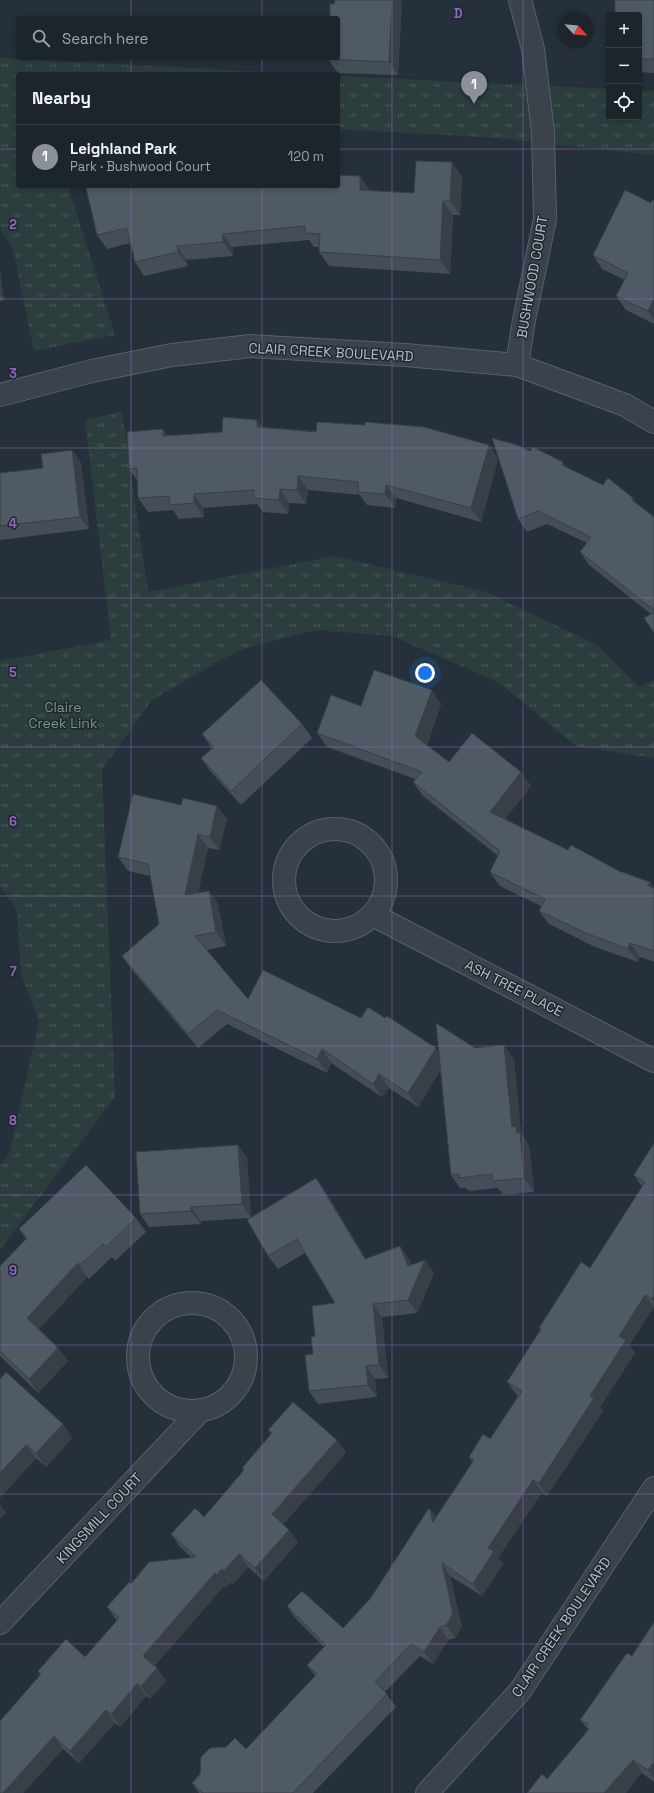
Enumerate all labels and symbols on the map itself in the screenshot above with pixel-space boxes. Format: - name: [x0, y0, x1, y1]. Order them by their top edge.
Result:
- text: D: [454, 5, 463, 22]
- north arrow: [558, 12, 594, 48]
- pin: 1: [461, 71, 487, 104]
- street label: BUSHWOOD COURT: [512, 214, 552, 340]
- text: 2: [9, 216, 17, 233]
- street label: CLAIR CREEK BOULEVARD: [248, 339, 414, 365]
- text: 3: [9, 365, 17, 382]
- text: 4: [9, 515, 17, 532]
- your location: [415, 663, 435, 683]
- text: 5: [9, 664, 17, 681]
- park label: Claire Creek Link: [29, 698, 98, 732]
- text: 6: [9, 813, 17, 830]
- street label: ASH TREE PLACE: [462, 956, 566, 1021]
- text: 7: [9, 963, 17, 980]
- text: 8: [9, 1112, 17, 1129]
- text: 9: [9, 1262, 17, 1279]
- street label: KINGSMILL COURT: [52, 1469, 146, 1567]
- street label: CLAIR CREEK BOULEVARD: [507, 1553, 615, 1701]

